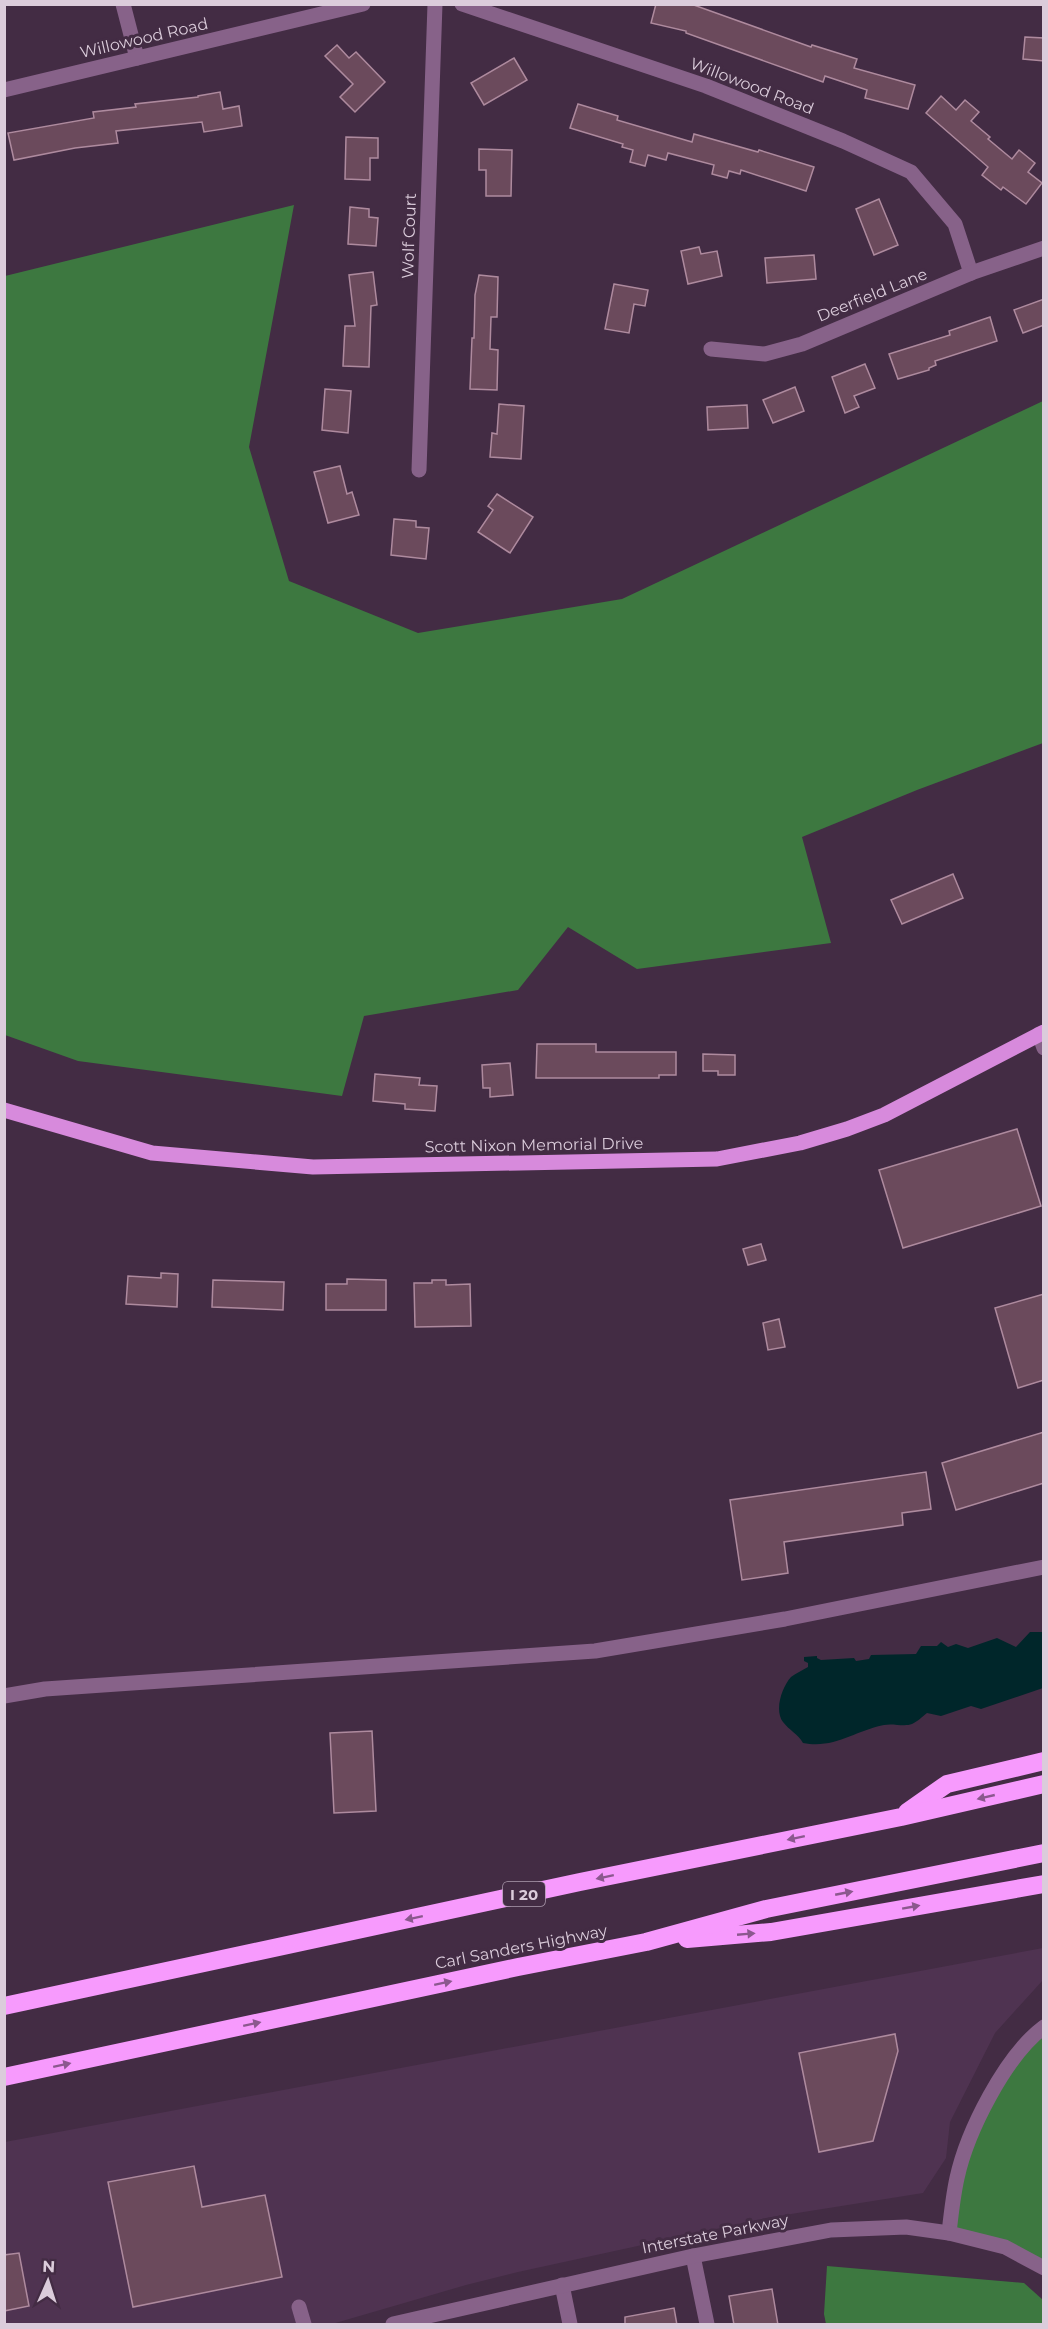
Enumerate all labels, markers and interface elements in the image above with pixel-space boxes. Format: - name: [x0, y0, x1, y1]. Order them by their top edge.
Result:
- street label: Willowood Road: [78, 14, 210, 62]
- street label: Willowood Road: [687, 54, 817, 118]
- street label: Wolf Court: [398, 192, 420, 279]
- street label: Deerfield Lane: [814, 264, 930, 326]
- street label: Scott Nixon Memorial Drive: [424, 1134, 644, 1156]
- one-way arrow: [977, 1793, 996, 1803]
- one-way arrow: [786, 1834, 805, 1843]
- one-way arrow: [595, 1873, 614, 1882]
- road number: I 20: [503, 1882, 545, 1906]
- one-way arrow: [835, 1888, 854, 1897]
- one-way arrow: [902, 1902, 921, 1911]
- one-way arrow: [405, 1913, 423, 1923]
- street label: Carl Sanders Highway: [433, 1921, 609, 1973]
- one-way arrow: [736, 1930, 755, 1939]
- one-way arrow: [434, 1978, 453, 1987]
- one-way arrow: [243, 2019, 262, 2028]
- one-way arrow: [52, 2060, 71, 2069]
- street label: Interstate Parkway: [640, 2210, 790, 2258]
- north arrow: [18, 2251, 78, 2311]
- text: N: [42, 2257, 56, 2276]

